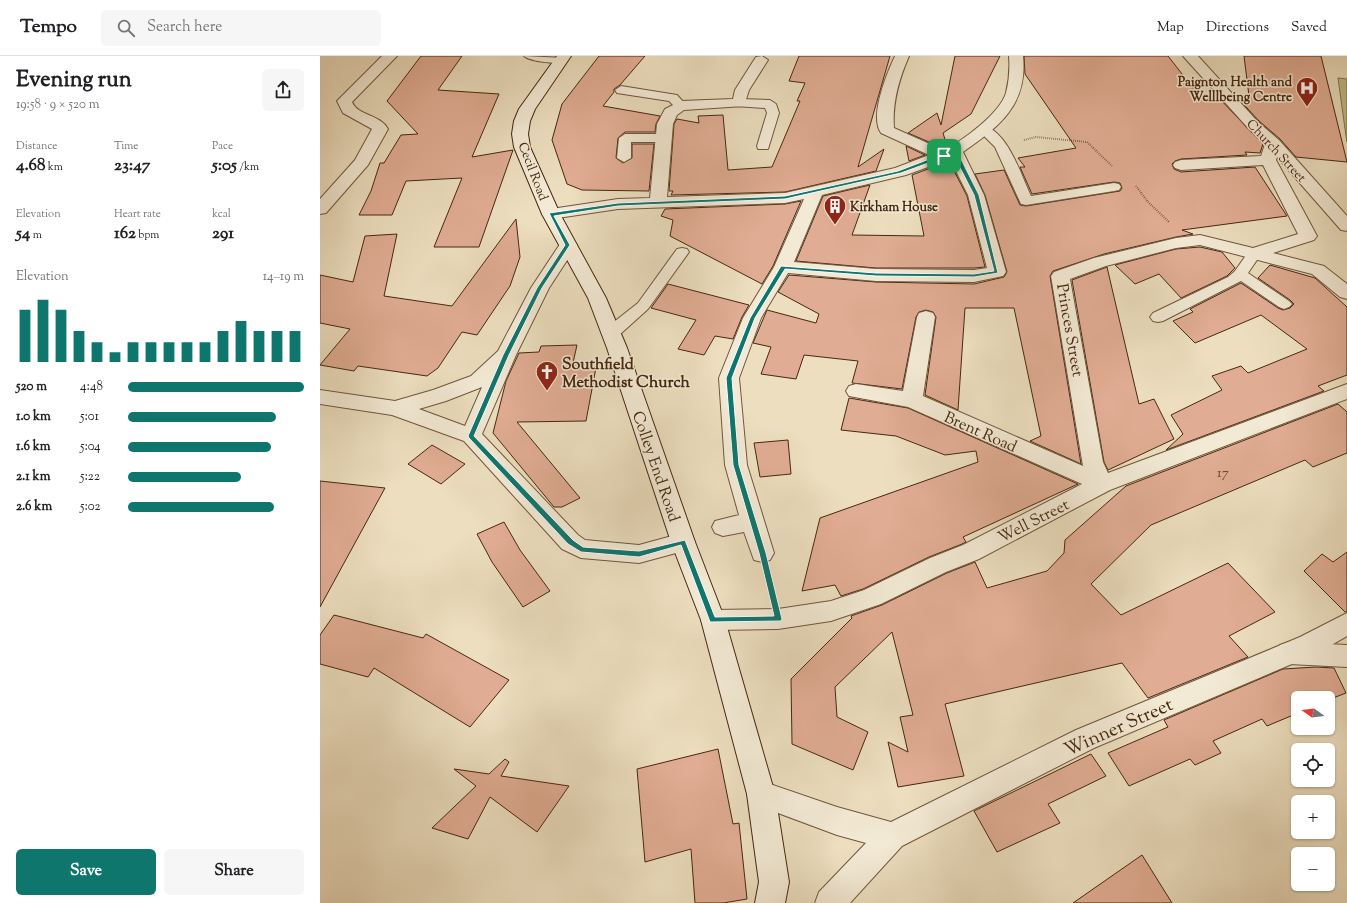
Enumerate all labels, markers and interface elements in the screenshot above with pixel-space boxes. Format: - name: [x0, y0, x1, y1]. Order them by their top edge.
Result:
- search box: [101, 10, 381, 46]
- text: Tempo: [20, 14, 77, 41]
- icon: search: [115, 17, 137, 39]
- text: Search here: [147, 17, 222, 38]
- text: Map: [1157, 18, 1184, 38]
- text: Directions: [1206, 18, 1269, 38]
- text: Saved: [1291, 18, 1327, 38]
- text: Evening run: [16, 65, 132, 97]
- button: share: [262, 69, 304, 111]
- place label: Paignton Health and Welllbeing Centre: [1178, 74, 1293, 107]
- hospital icon: Paignton Health and Welllbeing Centre: [1294, 75, 1320, 108]
- text: 19:58 · 9 × 520 m: [16, 96, 99, 114]
- street label: Church Street: [1242, 116, 1310, 187]
- text: Distance: [16, 138, 57, 154]
- text: Time: [114, 138, 138, 154]
- text: Pace: [212, 138, 233, 154]
- pin: [927, 139, 961, 173]
- street label: Cecil Road: [513, 140, 552, 204]
- icon: arrive: [933, 145, 955, 167]
- text: 4.68: [16, 154, 45, 178]
- text: 23:47: [114, 154, 150, 178]
- text: 5:05: [212, 154, 237, 178]
- text: km: [45, 159, 63, 175]
- text: /km: [237, 159, 259, 175]
- building icon: Kirkham House: [822, 193, 848, 226]
- place label: Kirkham House: [850, 199, 938, 217]
- text: Elevation: [16, 206, 61, 222]
- text: Heart rate: [114, 206, 161, 222]
- text: kcal: [212, 206, 231, 222]
- text: 54: [16, 222, 30, 246]
- text: 162: [114, 222, 136, 246]
- text: 291: [212, 222, 234, 246]
- text: m: [30, 227, 42, 243]
- text: bpm: [136, 227, 159, 243]
- text: Elevation: [16, 268, 69, 286]
- text: 14–19 m: [263, 268, 304, 286]
- street label: Princes Street: [1049, 282, 1088, 379]
- place label: Southfield Methodist Church: [562, 354, 691, 395]
- church icon: Southfield Methodist Church: [534, 359, 560, 392]
- text: 520 m: [16, 378, 47, 396]
- text: 4:48: [80, 378, 103, 396]
- street label: Brent Road: [940, 407, 1020, 460]
- text: 1.0 km: [16, 408, 51, 426]
- text: 5:01: [80, 408, 99, 426]
- street label: Colley End Road: [625, 408, 684, 525]
- text: 1.6 km: [16, 438, 51, 456]
- text: 5:04: [80, 438, 101, 456]
- house number: 17: [1217, 464, 1229, 484]
- text: 2.1 km: [16, 468, 50, 486]
- text: 5:22: [80, 468, 100, 486]
- street label: Well Street: [995, 494, 1074, 550]
- text: 2.6 km: [16, 498, 52, 516]
- text: 5:02: [80, 498, 101, 516]
- north arrow: [1291, 691, 1335, 735]
- map controls: [1291, 691, 1335, 891]
- street label: Winner Street: [1060, 692, 1178, 764]
- button: locate: [1291, 743, 1335, 787]
- button: +: [1291, 795, 1335, 839]
- button: −: [1291, 847, 1335, 891]
- button: Save: [16, 849, 156, 895]
- button: Share: [164, 849, 304, 895]

